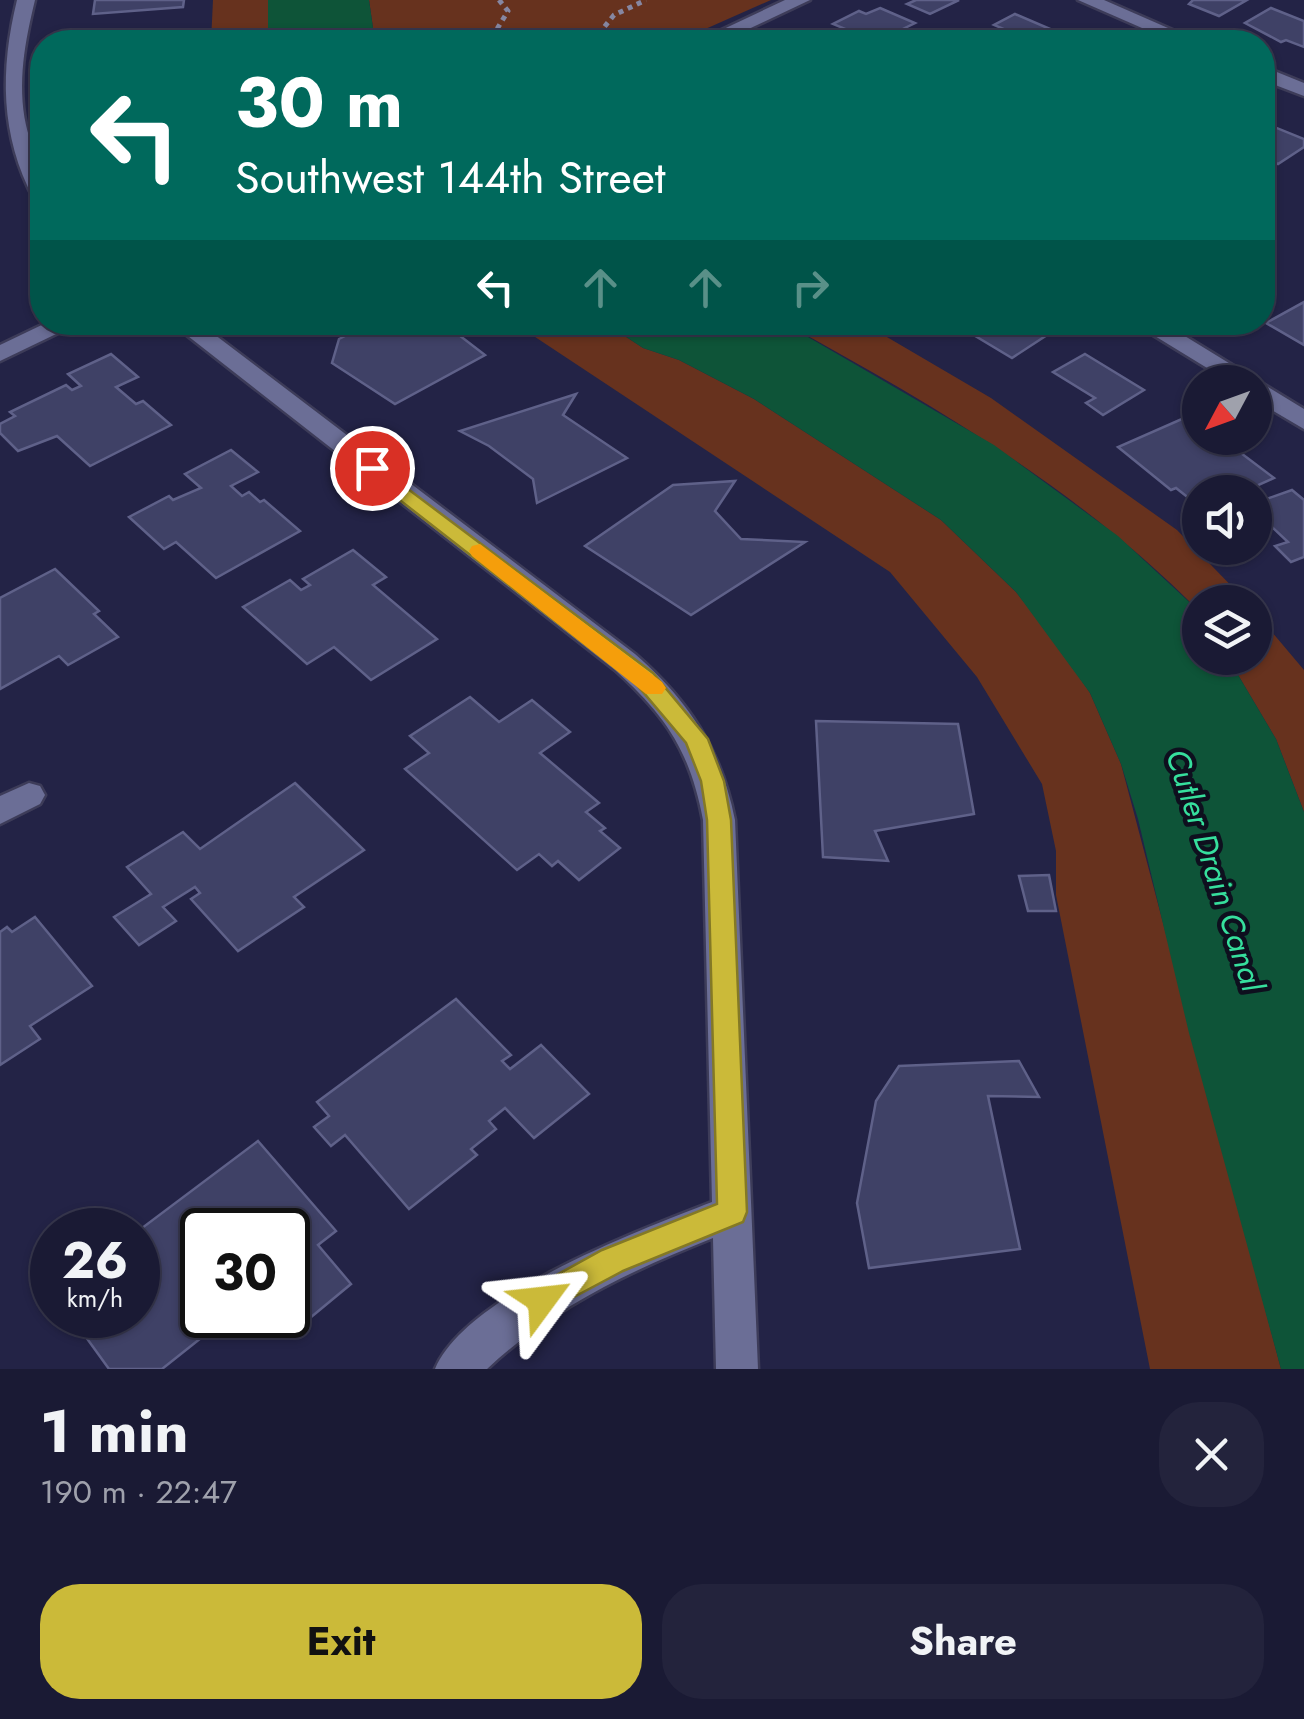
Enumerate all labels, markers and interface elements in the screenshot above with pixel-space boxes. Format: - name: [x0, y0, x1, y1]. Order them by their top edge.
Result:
- text: 30 m: [235, 52, 403, 153]
- icon: left: [70, 70, 200, 200]
- text: Southwest 144th Street: [235, 145, 666, 210]
- icon: left: [468, 260, 523, 315]
- icon: ahead: [573, 260, 628, 315]
- icon: ahead: [678, 260, 733, 315]
- icon: right: [783, 260, 838, 315]
- north arrow: [1182, 365, 1272, 455]
- map controls: [1182, 365, 1272, 675]
- pin: [330, 426, 415, 511]
- icon: arrive: [345, 441, 400, 496]
- button: sound: [1182, 475, 1272, 565]
- button: layers: [1182, 585, 1272, 675]
- water label: Cutler Drain Canal: [1154, 743, 1276, 999]
- speed limit sign: 30: [180, 1208, 310, 1338]
- text: 26: [62, 1224, 128, 1297]
- position arrow: [490, 1248, 594, 1352]
- text: km/h: [67, 1280, 123, 1316]
- text: 1 min: [40, 1388, 189, 1475]
- button: close: [1159, 1402, 1264, 1507]
- text: 190 m · 22:47: [40, 1469, 237, 1515]
- button: Exit: [40, 1584, 642, 1699]
- button: Share: [662, 1584, 1264, 1699]

